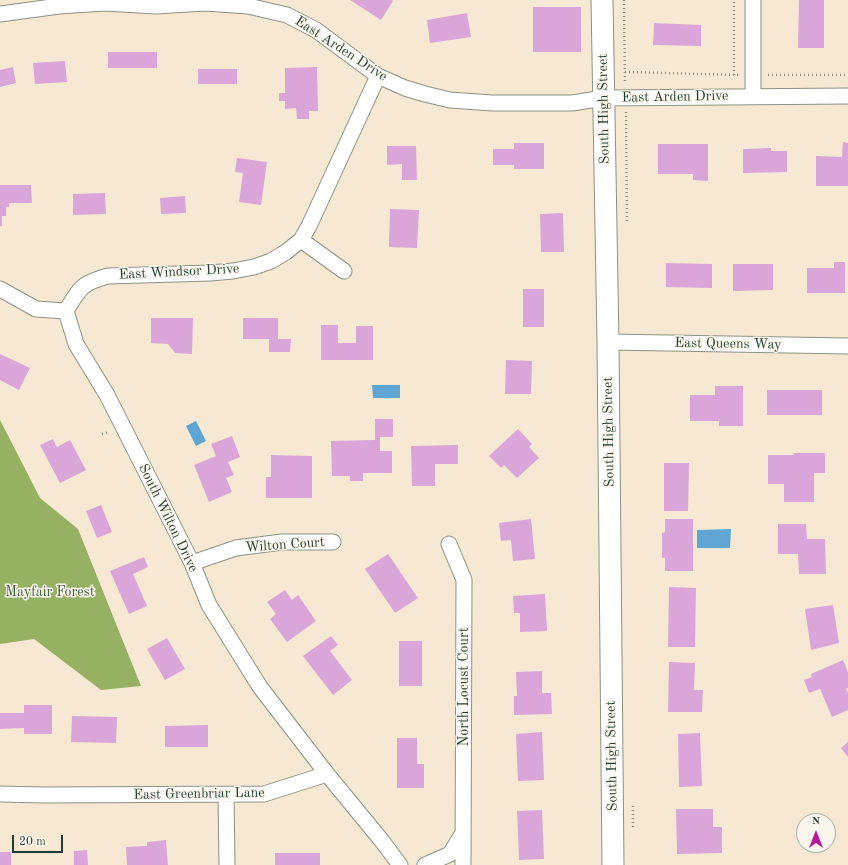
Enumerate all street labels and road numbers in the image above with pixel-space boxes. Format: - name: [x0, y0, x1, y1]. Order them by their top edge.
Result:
- street label: East Arden Drive: [292, 13, 390, 85]
- street label: South High Street: [595, 54, 613, 164]
- street label: East Arden Drive: [621, 88, 729, 106]
- street label: East Windsor Drive: [118, 260, 240, 284]
- street label: East Queens Way: [674, 335, 782, 353]
- street label: South High Street: [600, 377, 618, 487]
- street label: South Wilton Drive: [135, 461, 201, 575]
- street label: Wilton Court: [245, 534, 325, 556]
- street label: North Locust Court: [456, 627, 472, 747]
- street label: South High Street: [603, 701, 621, 811]
- street label: East Greenbriar Lane: [133, 784, 265, 804]

